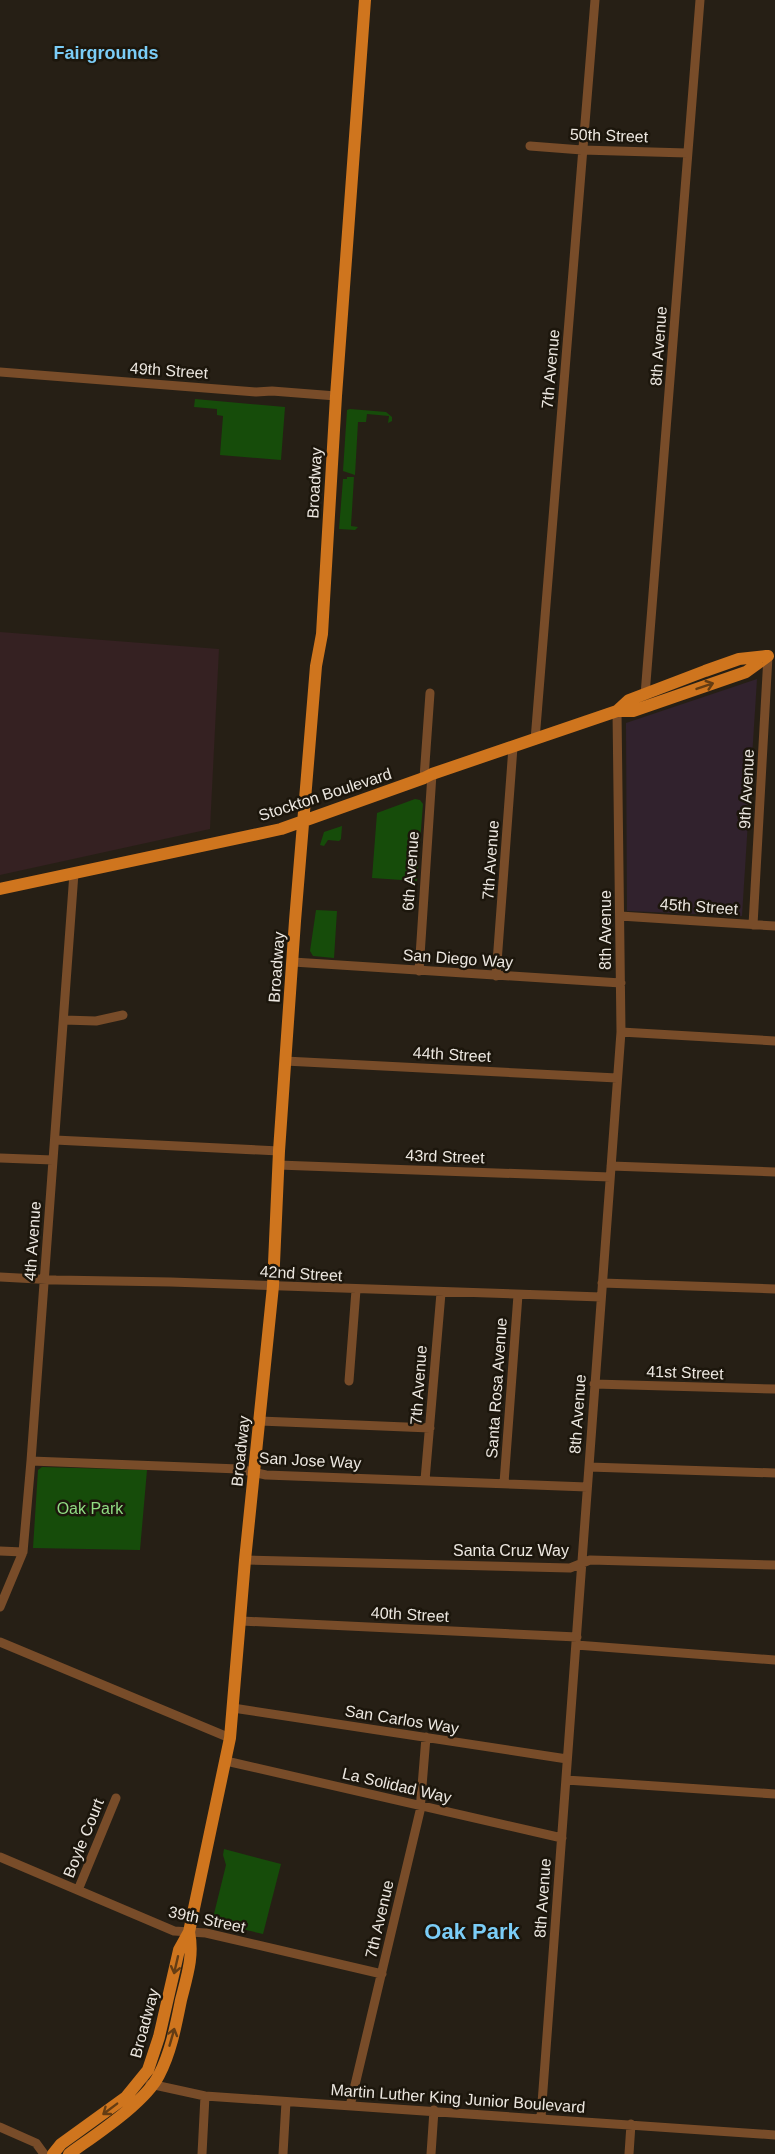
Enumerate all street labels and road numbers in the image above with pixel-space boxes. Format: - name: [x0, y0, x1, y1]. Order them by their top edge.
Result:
- street label: 50th Street: [570, 126, 649, 145]
- street label: 8th Avenue: [647, 306, 670, 386]
- street label: 7th Avenue: [539, 328, 562, 410]
- street label: 49th Street: [129, 359, 209, 382]
- street label: Broadway: [304, 447, 325, 519]
- street label: 9th Avenue: [736, 749, 757, 829]
- street label: Stockton Boulevard: [257, 765, 394, 824]
- street label: 7th Avenue: [479, 820, 502, 900]
- street label: 6th Avenue: [399, 831, 422, 911]
- street label: 8th Avenue: [597, 890, 614, 970]
- street label: 45th Street: [659, 895, 739, 918]
- street label: Broadway: [266, 931, 287, 1003]
- street label: San Diego Way: [402, 946, 514, 971]
- street label: 44th Street: [412, 1044, 492, 1065]
- street label: 43rd Street: [405, 1147, 485, 1166]
- street label: 4th Avenue: [21, 1201, 44, 1281]
- street label: 42nd Street: [259, 1263, 343, 1284]
- street label: Santa Rosa Avenue: [483, 1317, 510, 1459]
- street label: 7th Avenue: [407, 1345, 430, 1425]
- street label: 41st Street: [646, 1363, 724, 1382]
- street label: 8th Avenue: [566, 1374, 589, 1454]
- street label: Broadway: [228, 1415, 253, 1487]
- street label: San Jose Way: [258, 1449, 362, 1472]
- street label: Santa Cruz Way: [453, 1542, 569, 1559]
- street label: 40th Street: [370, 1604, 450, 1625]
- street label: San Carlos Way: [344, 1702, 460, 1737]
- street label: La Solidad Way: [341, 1765, 453, 1806]
- street label: Boyle Court: [60, 1796, 107, 1880]
- street label: 8th Avenue: [531, 1858, 554, 1938]
- street label: 7th Avenue: [362, 1878, 397, 1960]
- street label: 39th Street: [167, 1903, 247, 1936]
- street label: Broadway: [127, 1987, 162, 2060]
- street label: Martin Luther King Junior Boulevard: [330, 2081, 586, 2116]

